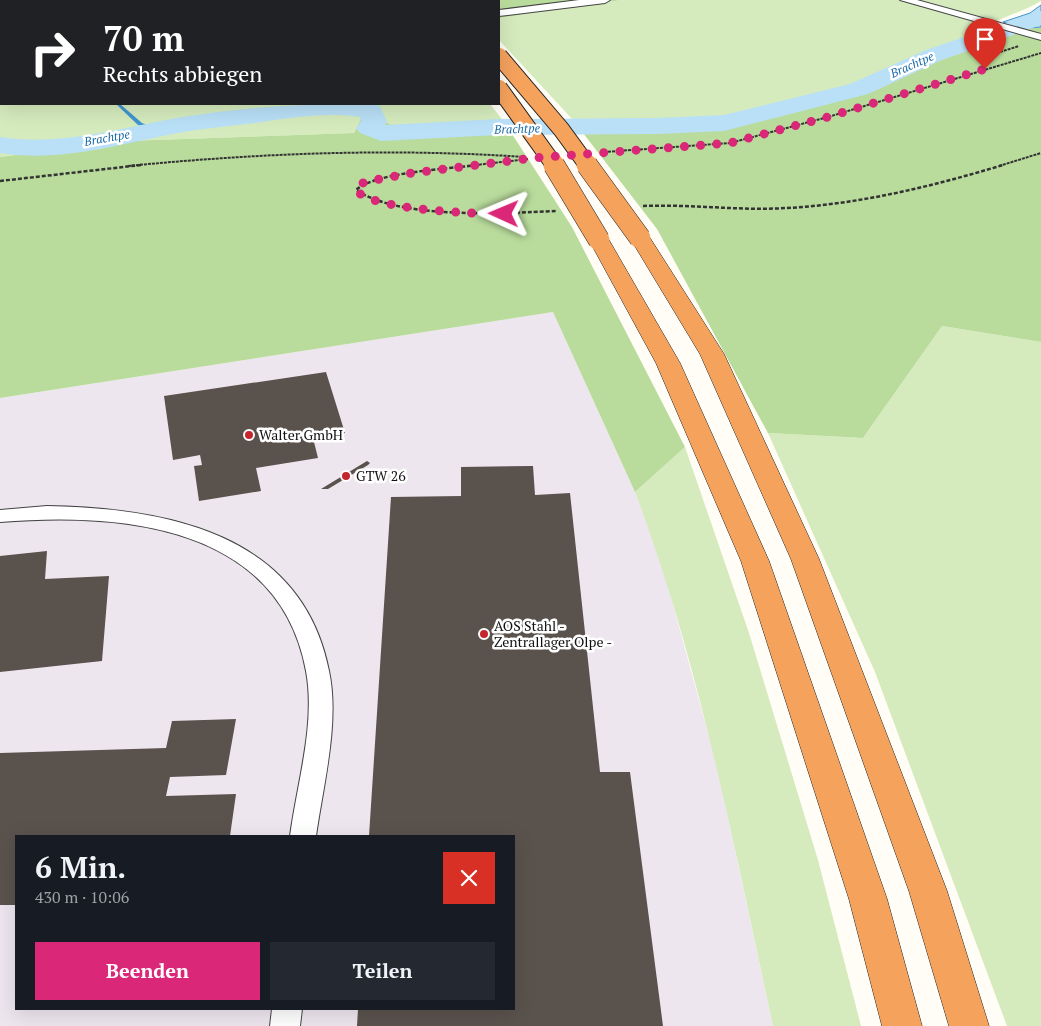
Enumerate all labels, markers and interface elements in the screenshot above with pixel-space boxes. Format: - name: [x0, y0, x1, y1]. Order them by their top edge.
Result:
- text: 70 m: [103, 15, 184, 61]
- pin: [964, 18, 1006, 69]
- icon: right: [20, 20, 85, 85]
- icon: arrive: [971, 25, 999, 53]
- water label: Brachtpe: [887, 48, 936, 81]
- text: Rechts abbiegen: [103, 59, 262, 88]
- water label: Brachtpe: [493, 120, 541, 137]
- water label: Brachtpe: [82, 126, 131, 149]
- position arrow: [477, 187, 529, 239]
- place label: Walter GmbH: [259, 425, 343, 444]
- marker: Walter GmbH: [243, 429, 255, 441]
- place label: GTW 26: [356, 466, 406, 485]
- marker: GTW 26: [340, 470, 352, 482]
- place label: AOS Stahl - Zentrallager Olpe -: [494, 616, 612, 651]
- marker: AOS Stahl - Zentrallager Olpe -: [478, 628, 490, 640]
- text: 6 Min.: [35, 847, 126, 887]
- button: close: [443, 852, 495, 904]
- text: 430 m · 10:06: [35, 886, 129, 908]
- button: Beenden: [35, 942, 260, 1000]
- button: Teilen: [270, 942, 495, 1000]

